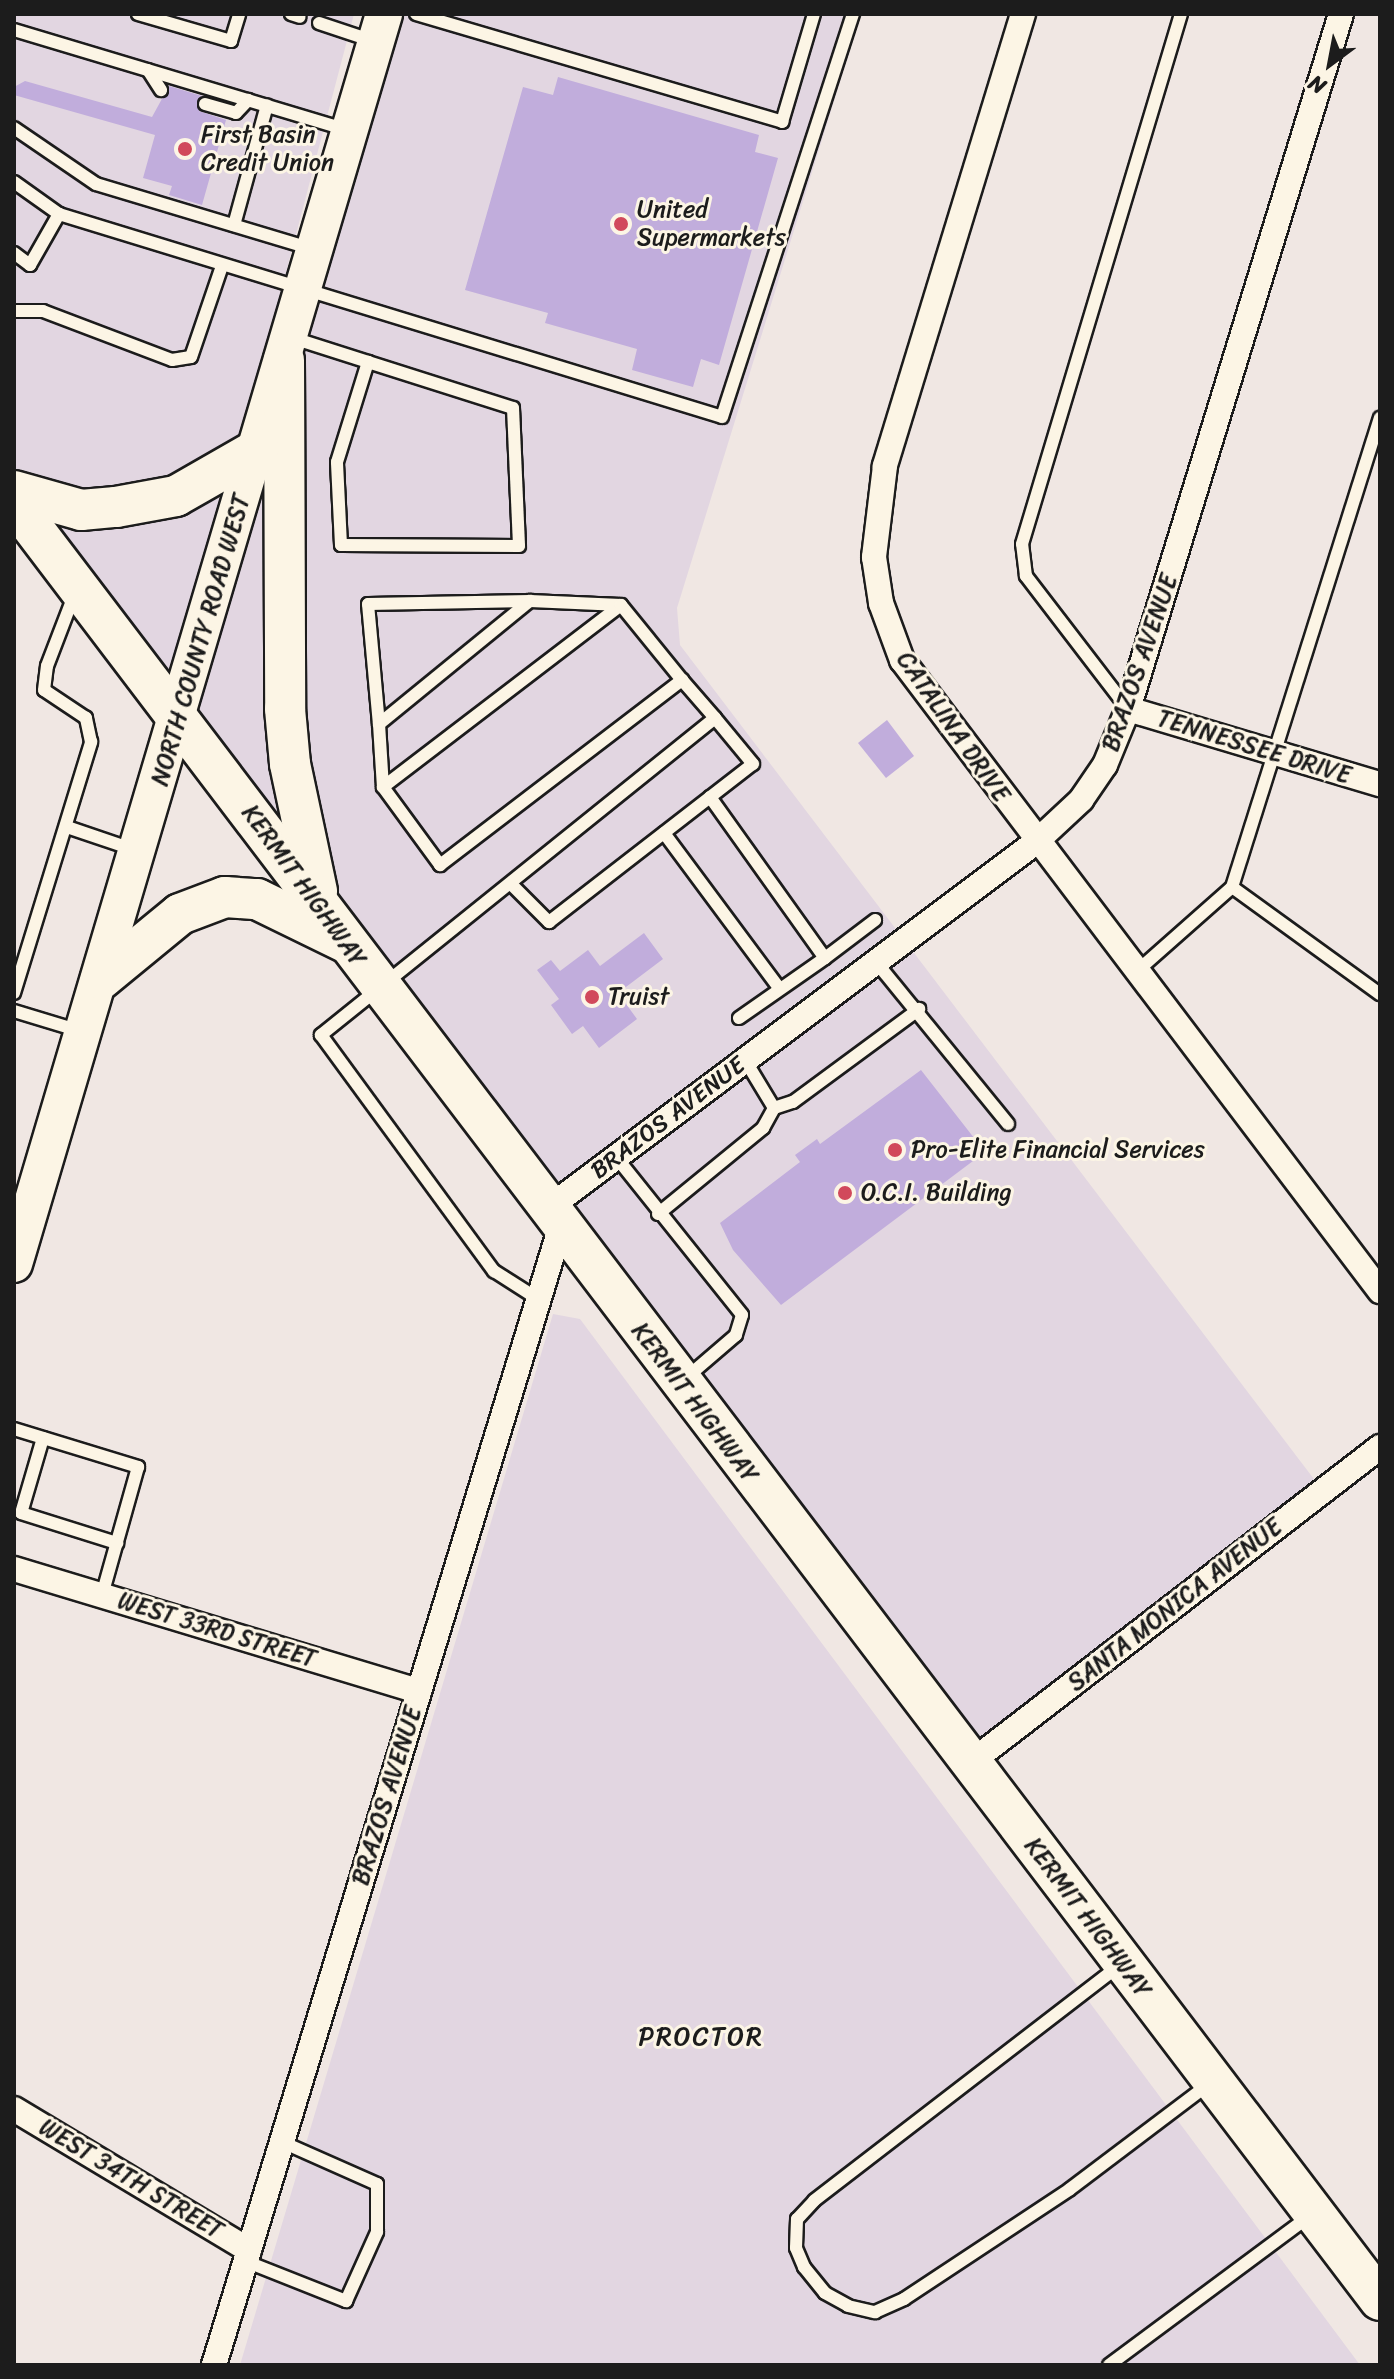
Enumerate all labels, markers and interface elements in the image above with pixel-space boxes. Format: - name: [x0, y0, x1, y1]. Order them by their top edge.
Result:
- north arrow: [1290, 24, 1370, 104]
- text: N: [1300, 64, 1334, 105]
- place label: First Basin Credit Union: [201, 121, 334, 177]
- marker: First Basin Credit Union: [176, 140, 194, 158]
- place label: United Supermarkets: [637, 196, 786, 252]
- marker: United Supermarkets: [612, 215, 630, 233]
- street label: NORTH COUNTY ROAD WEST: [146, 491, 256, 789]
- street label: BRAZOS AVENUE: [1096, 571, 1184, 755]
- street label: CATALINA DRIVE: [890, 645, 1016, 809]
- street label: TENNESSEE DRIVE: [1153, 704, 1355, 790]
- street label: KERMIT HIGHWAY: [236, 800, 372, 972]
- place label: Truist: [608, 983, 669, 1011]
- marker: Truist: [583, 988, 601, 1006]
- street label: BRAZOS AVENUE: [586, 1051, 750, 1185]
- place label: Pro-Elite Financial Services: [911, 1136, 1204, 1164]
- marker: Pro-Elite Financial Services: [886, 1141, 904, 1159]
- place label: O.C.I. Building: [861, 1179, 1011, 1207]
- marker: O.C.I. Building: [836, 1184, 854, 1202]
- street label: KERMIT HIGHWAY: [625, 1317, 765, 1489]
- street label: SANTA MONICA AVENUE: [1063, 1513, 1287, 1697]
- street label: WEST 33RD STREET: [113, 1586, 321, 1674]
- street label: BRAZOS AVENUE: [346, 1703, 428, 1889]
- street label: KERMIT HIGHWAY: [1018, 1832, 1158, 2004]
- district label: PROCTOR: [638, 2021, 764, 2053]
- street label: WEST 34TH STREET: [33, 2112, 229, 2246]

